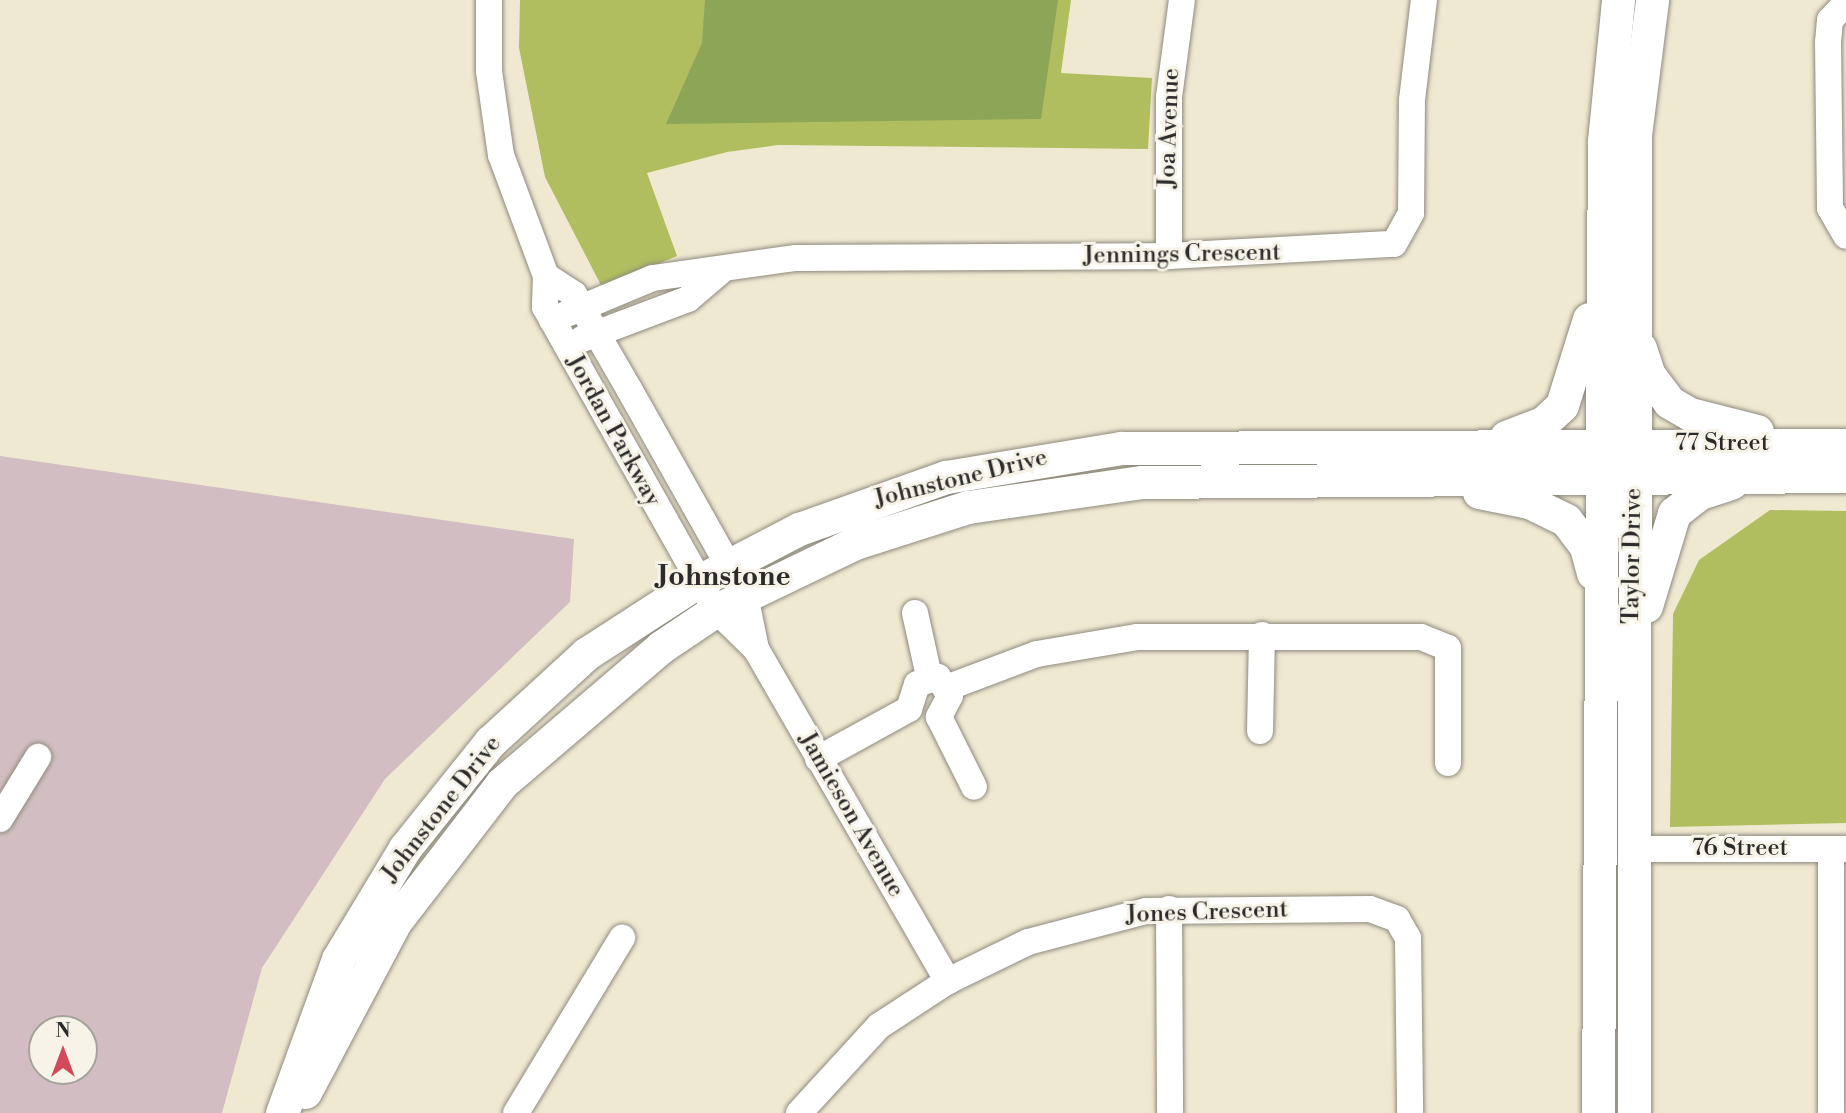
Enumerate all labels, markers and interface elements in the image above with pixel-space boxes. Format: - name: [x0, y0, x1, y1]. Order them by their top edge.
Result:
- street label: Joa Avenue: [1154, 68, 1186, 188]
- street label: Jennings Crescent: [1083, 239, 1281, 271]
- street label: Jordan Parkway: [559, 350, 667, 512]
- street label: 77 Street: [1675, 430, 1769, 458]
- street label: Johnstone Drive: [872, 444, 1050, 514]
- street label: Taylor Drive: [1617, 488, 1649, 624]
- district label: Johnstone: [657, 560, 791, 594]
- street label: Jamieson Avenue: [792, 727, 910, 903]
- street label: Johnstone Drive: [376, 730, 508, 888]
- street label: 76 Street: [1692, 835, 1788, 863]
- street label: Jones Crescent: [1126, 896, 1288, 930]
- north arrow: [28, 1015, 98, 1085]
- text: N: [55, 1019, 71, 1043]

